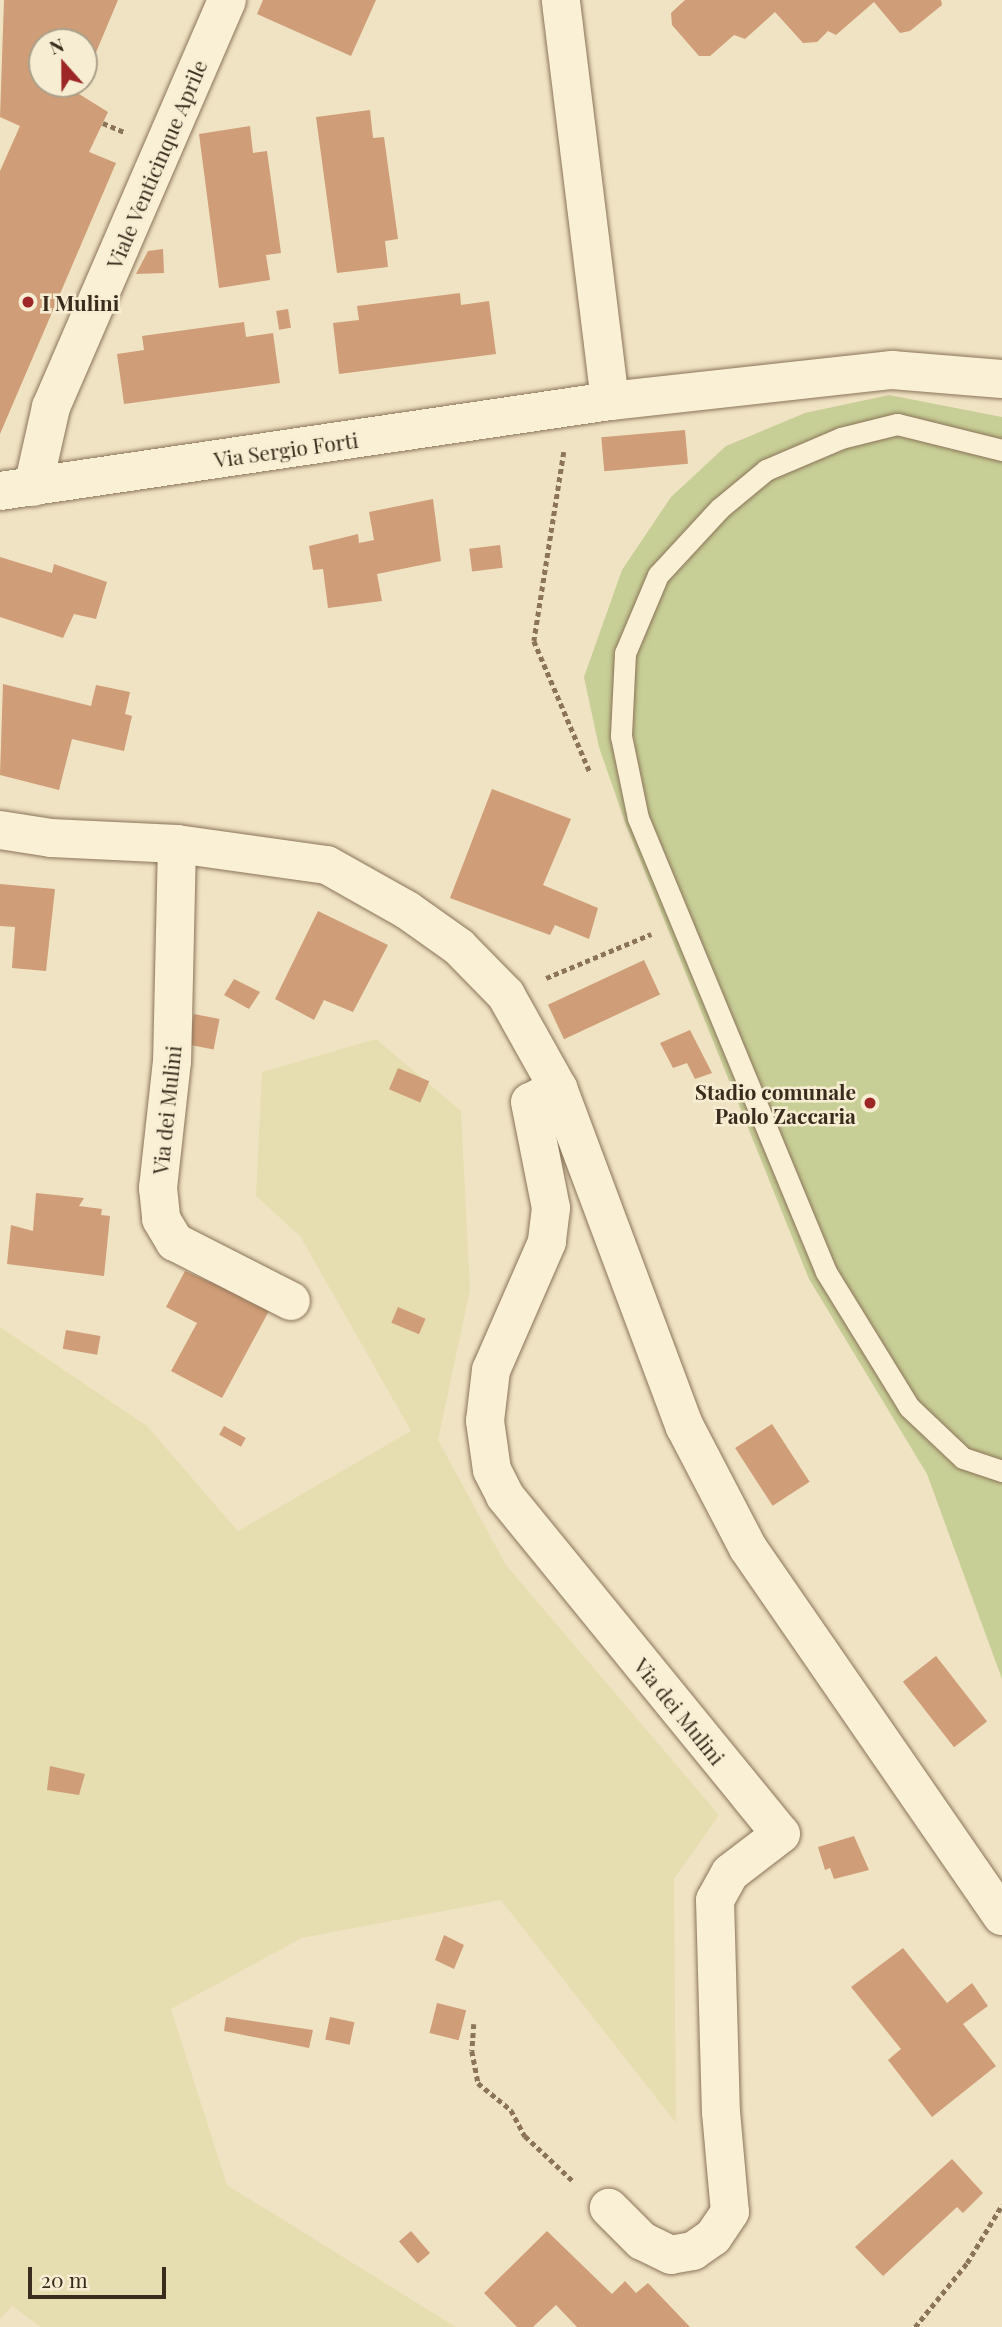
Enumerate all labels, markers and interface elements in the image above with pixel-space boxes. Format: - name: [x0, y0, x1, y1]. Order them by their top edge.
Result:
- north arrow: [28, 28, 98, 98]
- text: N: [45, 31, 67, 60]
- street label: Viale Venticinque Aprile: [100, 55, 212, 273]
- place label: I Mulini: [42, 289, 119, 315]
- marker: I Mulini: [20, 294, 36, 310]
- street label: Via Sergio Forti: [212, 426, 360, 472]
- street label: Via dei Mulini: [147, 1044, 185, 1176]
- place label: Stadio comunale Paolo Zaccaria: [695, 1078, 856, 1128]
- marker: Stadio comunale Paolo Zaccaria: [862, 1095, 878, 1111]
- street label: Via dei Mulini: [629, 1653, 731, 1769]
- scale bar: [32, 2254, 170, 2298]
- text: 20 m: [41, 2265, 88, 2293]

